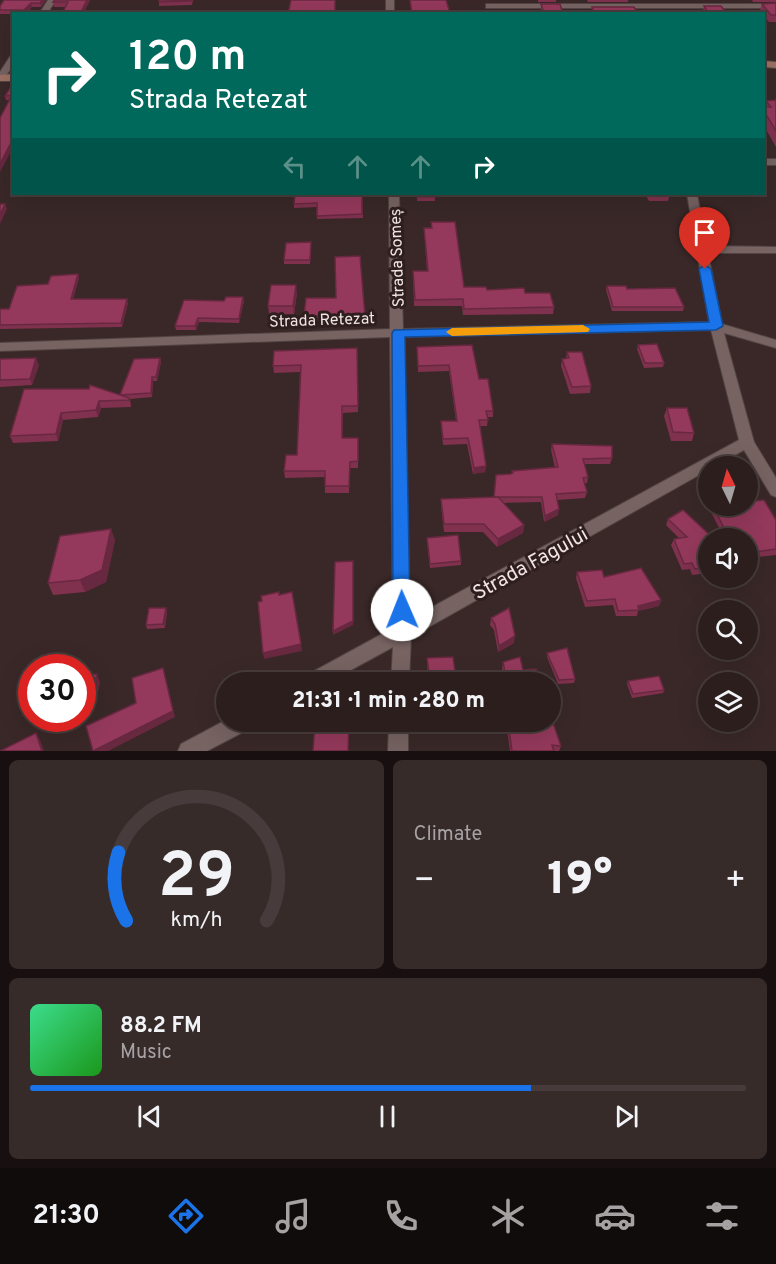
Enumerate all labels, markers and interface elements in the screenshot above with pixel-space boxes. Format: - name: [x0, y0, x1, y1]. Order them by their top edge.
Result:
- text: 120 m: [129, 32, 246, 85]
- icon: right: [30, 36, 108, 114]
- text: Strada Retezat: [129, 84, 308, 118]
- icon: left: [278, 150, 311, 183]
- icon: ahead: [341, 150, 374, 183]
- icon: ahead: [404, 150, 437, 183]
- icon: right: [467, 150, 500, 183]
- pin: [679, 207, 730, 269]
- street label: Strada Someș: [386, 208, 410, 307]
- icon: arrive: [688, 216, 721, 249]
- street label: Strada Retezat: [269, 309, 375, 333]
- north arrow: [698, 456, 758, 516]
- map controls: [698, 456, 758, 732]
- street label: Strada Fagului: [469, 522, 593, 607]
- button: sound: [698, 528, 758, 588]
- position arrow: [370, 578, 434, 642]
- button: search: [698, 600, 758, 660]
- speed limit sign: 30: [18, 654, 96, 732]
- button: layers: [698, 672, 758, 732]
- text: 21:31 · 1 min · 280 m: [292, 688, 485, 715]
- text: Climate: [414, 822, 482, 848]
- text: 29: [158, 840, 234, 919]
- text: 19°: [547, 853, 612, 910]
- text: −: [414, 861, 435, 903]
- text: +: [725, 861, 746, 903]
- text: km/h: [170, 908, 222, 935]
- text: 88.2 FM: [120, 1013, 202, 1040]
- text: Music: [120, 1040, 172, 1066]
- icon: previous: [133, 1100, 166, 1133]
- icon: pause: [371, 1100, 404, 1133]
- icon: next: [610, 1100, 643, 1133]
- icon: directions: [165, 1195, 207, 1237]
- icon: music: [272, 1195, 314, 1237]
- icon: phone: [380, 1195, 422, 1237]
- icon: climate: [487, 1195, 529, 1237]
- icon: car: [594, 1195, 636, 1237]
- icon: filters: [701, 1195, 743, 1237]
- text: 21:30: [33, 1199, 100, 1233]

